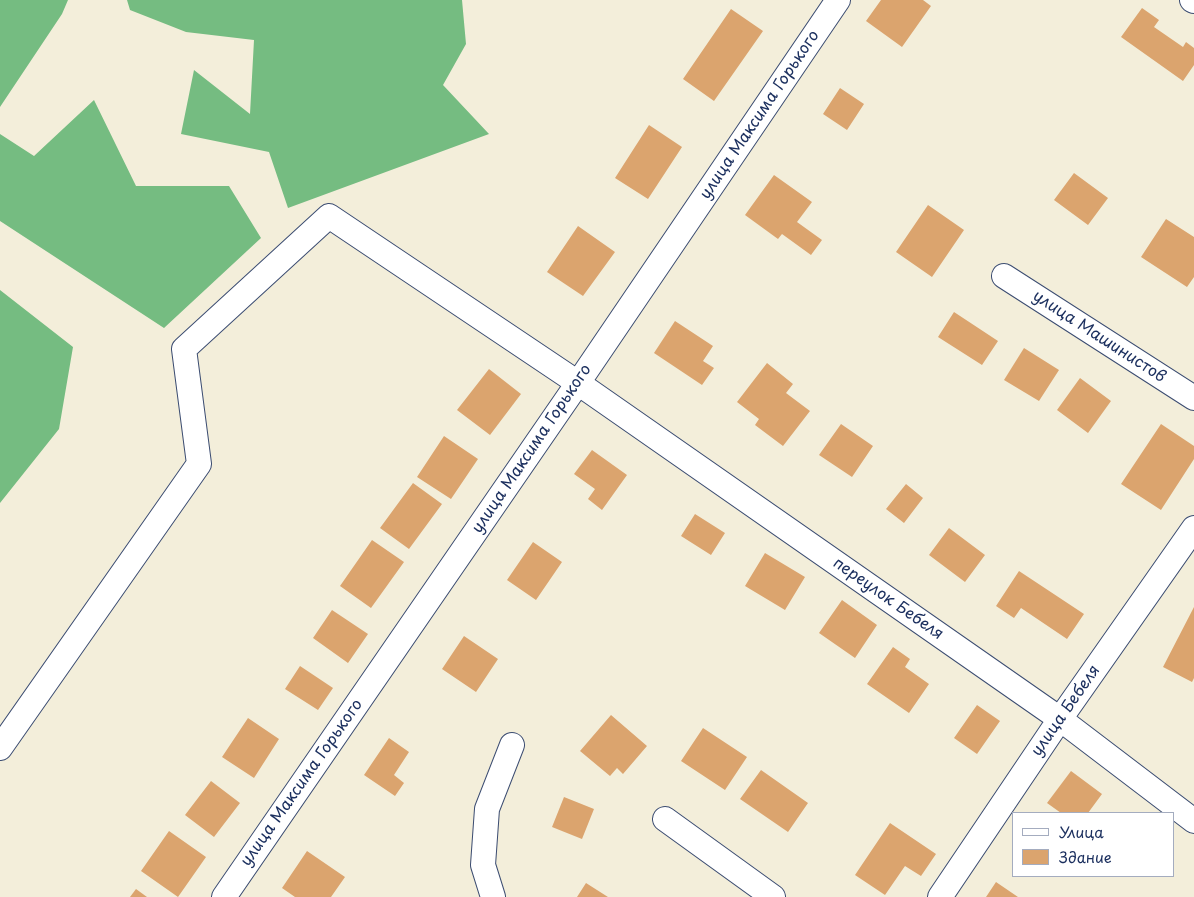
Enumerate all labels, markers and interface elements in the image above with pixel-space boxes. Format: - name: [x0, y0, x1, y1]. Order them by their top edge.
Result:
- street label: улица Максима Горького: [696, 27, 824, 203]
- street label: улица Машинистов: [1029, 287, 1169, 387]
- street label: улица Максима Горького: [468, 361, 596, 537]
- street label: переулок Бебеля: [829, 554, 947, 644]
- street label: улица Бебеля: [1027, 662, 1105, 760]
- street label: улица Максима Горького: [237, 696, 367, 870]
- legend: [1012, 812, 1174, 877]
- text: Улица: [1059, 820, 1104, 843]
- text: Здание: [1059, 845, 1112, 868]

